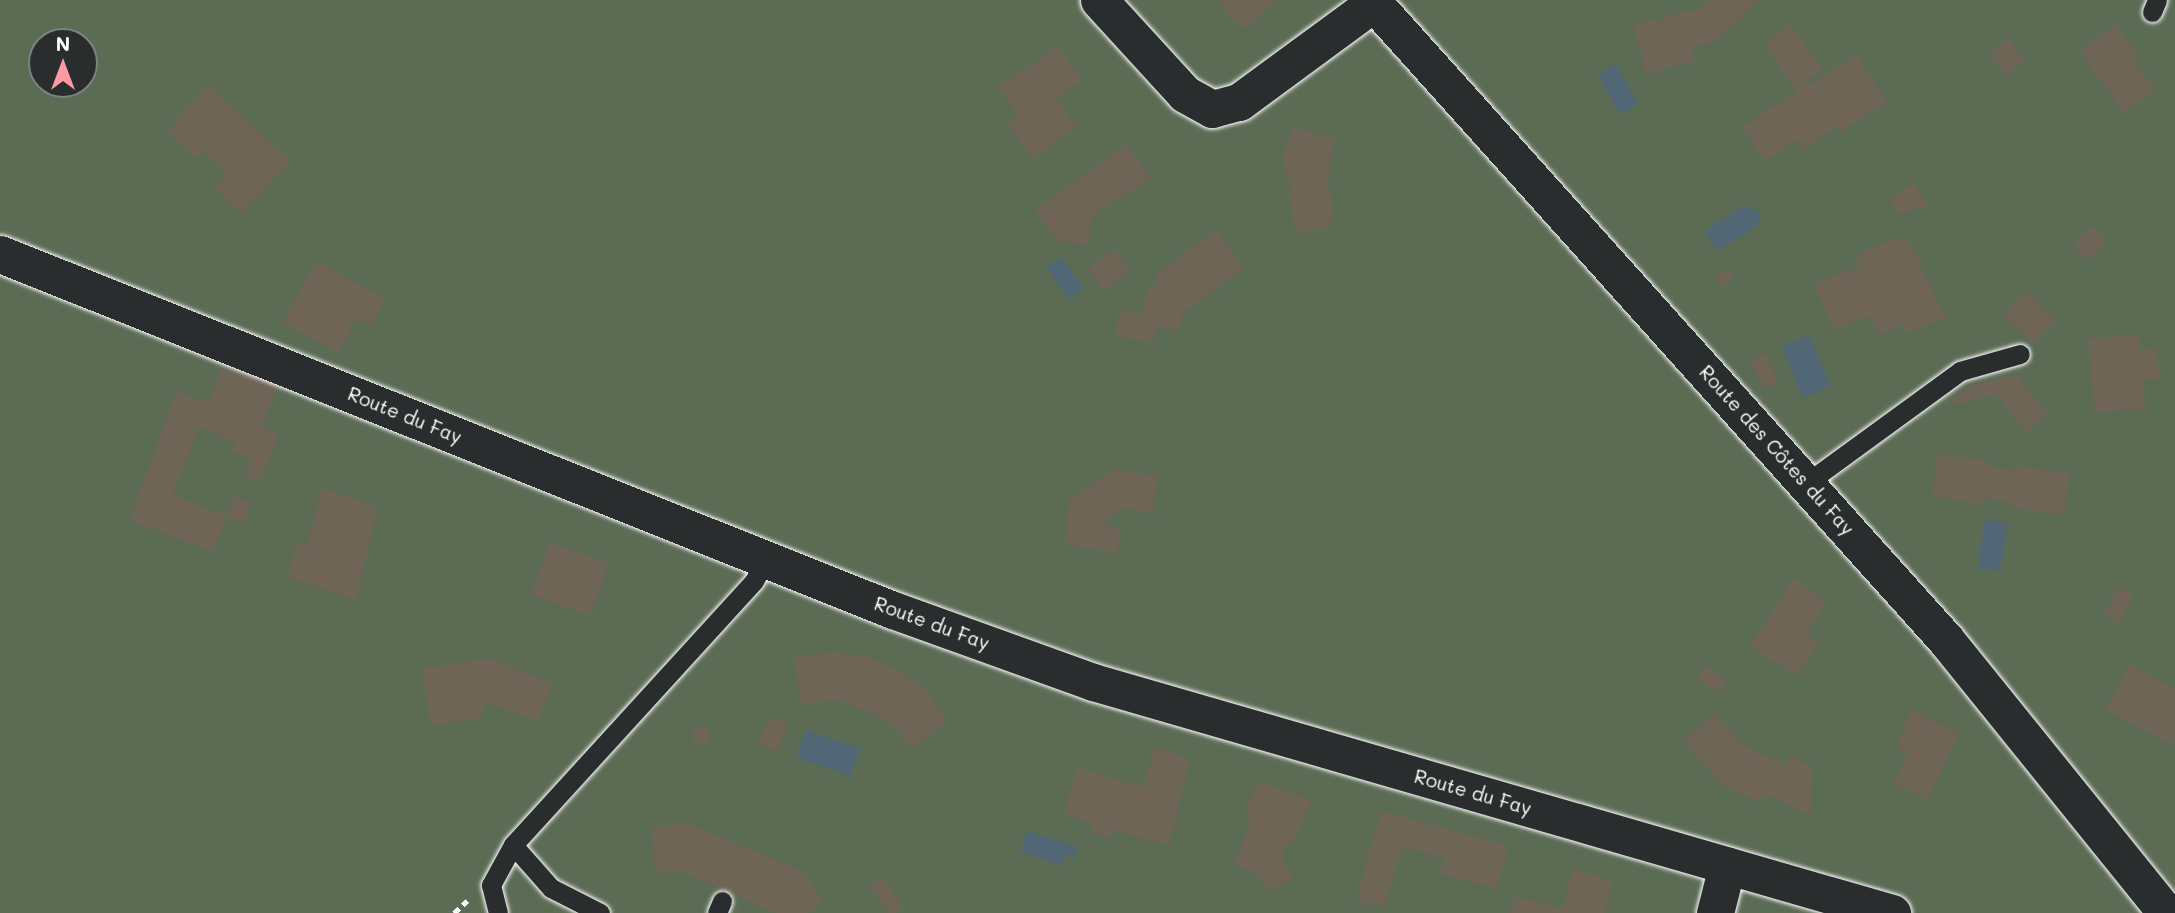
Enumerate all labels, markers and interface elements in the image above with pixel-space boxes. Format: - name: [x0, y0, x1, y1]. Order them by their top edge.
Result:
- north arrow: [28, 28, 98, 98]
- text: N: [56, 31, 70, 56]
- street label: Route des Côtes du Fay: [1695, 361, 1859, 539]
- street label: Route du Fay: [345, 382, 465, 448]
- street label: Route du Fay: [871, 592, 993, 654]
- street label: Route du Fay: [1412, 764, 1534, 820]

